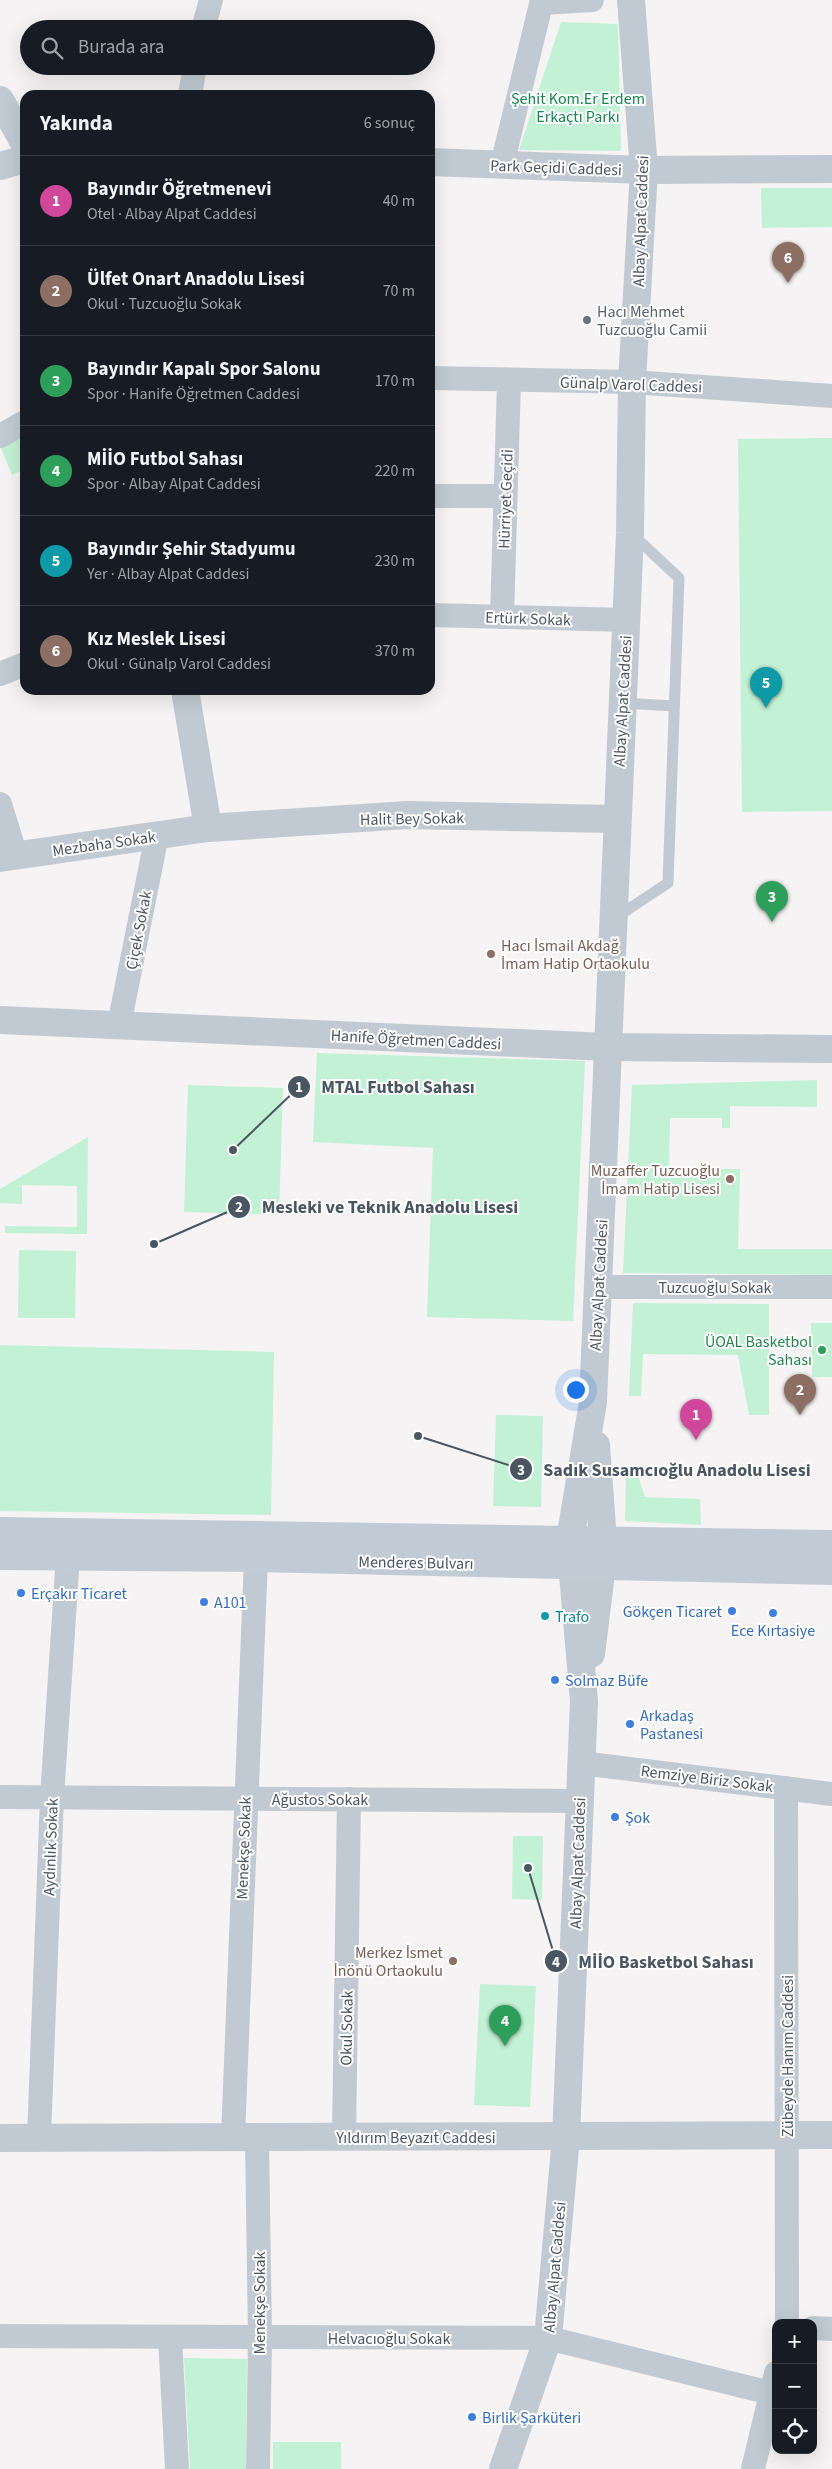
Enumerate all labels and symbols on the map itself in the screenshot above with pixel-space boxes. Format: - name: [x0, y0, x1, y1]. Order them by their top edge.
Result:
- park label: Şehit Kom.Er Erdem Erkaçtı Parkı: [511, 88, 645, 128]
- street label: Park Geçidi Caddesi: [490, 155, 622, 181]
- street label: Albay Alpat Caddesi: [628, 155, 654, 287]
- pin: 6: [772, 242, 804, 283]
- place label: Hacı Mehmet Tuzcuoğlu Camii: [597, 301, 707, 341]
- marker: Hacı Mehmet Tuzcuoğlu Camii: [581, 314, 593, 326]
- street label: Günalp Varol Caddesi: [559, 372, 703, 398]
- street label: Hürriyet Geçidi: [493, 449, 519, 549]
- street label: Ertürk Sokak: [485, 607, 571, 631]
- street label: Albay Alpat Caddesi: [609, 635, 637, 767]
- pin: 5: [750, 667, 782, 708]
- street label: Halit Bey Sokak: [360, 807, 464, 831]
- street label: Mezbaha Sokak: [51, 826, 157, 862]
- pin: 3: [756, 881, 788, 922]
- street label: Çiçek Sokak: [121, 889, 157, 972]
- place label: Hacı İsmail Akdağ İmam Hatip Ortaokulu: [501, 935, 650, 975]
- marker: Hacı İsmail Akdağ İmam Hatip Ortaokulu: [485, 948, 497, 960]
- street label: Hanife Öğretmen Caddesi: [330, 1025, 502, 1055]
- callout: MTAL Futbol Sahası: [287, 1070, 485, 1103]
- text: MTAL Futbol Sahası: [321, 1075, 475, 1100]
- text: 1: [295, 1077, 303, 1098]
- place label: Muzaffer Tuzcuoğlu İmam Hatip Lisesi: [591, 1160, 720, 1200]
- marker: Muzaffer Tuzcuoğlu İmam Hatip Lisesi: [724, 1173, 736, 1185]
- callout: Mesleki ve Teknik Anadolu Lisesi: [227, 1190, 528, 1223]
- text: Mesleki ve Teknik Anadolu Lisesi: [262, 1195, 518, 1220]
- text: 2: [235, 1197, 243, 1218]
- street label: Albay Alpat Caddesi: [585, 1219, 613, 1351]
- street label: Tuzcuoğlu Sokak: [659, 1277, 772, 1299]
- place label: ÜOAL Basketbol Sahası: [705, 1331, 812, 1371]
- marker: ÜOAL Basketbol Sahası: [816, 1344, 828, 1356]
- pin: 2: [784, 1374, 816, 1415]
- your location: [563, 1377, 589, 1403]
- pin: 1: [680, 1399, 712, 1440]
- callout: Sadık Susamcıoğlu Anadolu Lisesi: [508, 1453, 820, 1486]
- text: Sadık Susamcıoğlu Anadolu Lisesi: [543, 1458, 811, 1483]
- text: 3: [517, 1460, 525, 1481]
- street label: Menderes Bulvarı: [358, 1551, 474, 1575]
- place label: Erçakır Ticaret: [31, 1583, 128, 1605]
- marker: Erçakır Ticaret: [15, 1587, 27, 1599]
- place label: A101: [214, 1592, 247, 1614]
- marker: A101: [198, 1596, 210, 1608]
- place label: Gökçen Ticaret: [623, 1601, 723, 1623]
- marker: Gökçen Ticaret: [726, 1605, 738, 1617]
- place label: Trafo: [555, 1606, 589, 1628]
- marker: Ece Kırtasiye: [767, 1607, 779, 1619]
- marker: Trafo: [539, 1610, 551, 1622]
- place label: Ece Kırtasiye: [731, 1620, 815, 1642]
- place label: Solmaz Büfe: [565, 1670, 648, 1692]
- marker: Solmaz Büfe: [549, 1674, 561, 1686]
- place label: Arkadaş Pastanesi: [640, 1705, 703, 1745]
- marker: Arkadaş Pastanesi: [624, 1718, 636, 1730]
- street label: Remziye Biriz Sokak: [639, 1760, 774, 1798]
- street label: Ağustos Sokak: [272, 1789, 368, 1811]
- street label: Menekşe Sokak: [231, 1796, 257, 1900]
- street label: Albay Alpat Caddesi: [565, 1797, 591, 1929]
- street label: Aydınlık Sokak: [38, 1798, 64, 1896]
- place label: Şok: [625, 1807, 650, 1829]
- marker: Şok: [609, 1811, 621, 1823]
- place label: Merkez İsmet İnönü Ortaokulu: [334, 1942, 444, 1982]
- callout: MİİO Basketbol Sahası: [544, 1945, 764, 1978]
- text: MİİO Basketbol Sahası: [578, 1950, 754, 1975]
- text: 4: [552, 1952, 560, 1973]
- marker: Merkez İsmet İnönü Ortaokulu: [447, 1955, 459, 1967]
- street label: Zübeyde Hanım Caddesi: [777, 1975, 799, 2137]
- street label: Okul Sokak: [335, 1990, 359, 2066]
- pin: 4: [489, 2005, 521, 2046]
- street label: Yıldırım Beyazıt Caddesi: [335, 2127, 496, 2149]
- street label: Albay Alpat Caddesi: [538, 2201, 572, 2334]
- street label: Menekşe Sokak: [249, 2251, 271, 2354]
- street label: Helvacıoğlu Sokak: [328, 2328, 450, 2350]
- place label: Birlik Şarküteri: [482, 2407, 581, 2429]
- marker: Birlik Şarküteri: [466, 2411, 478, 2423]

